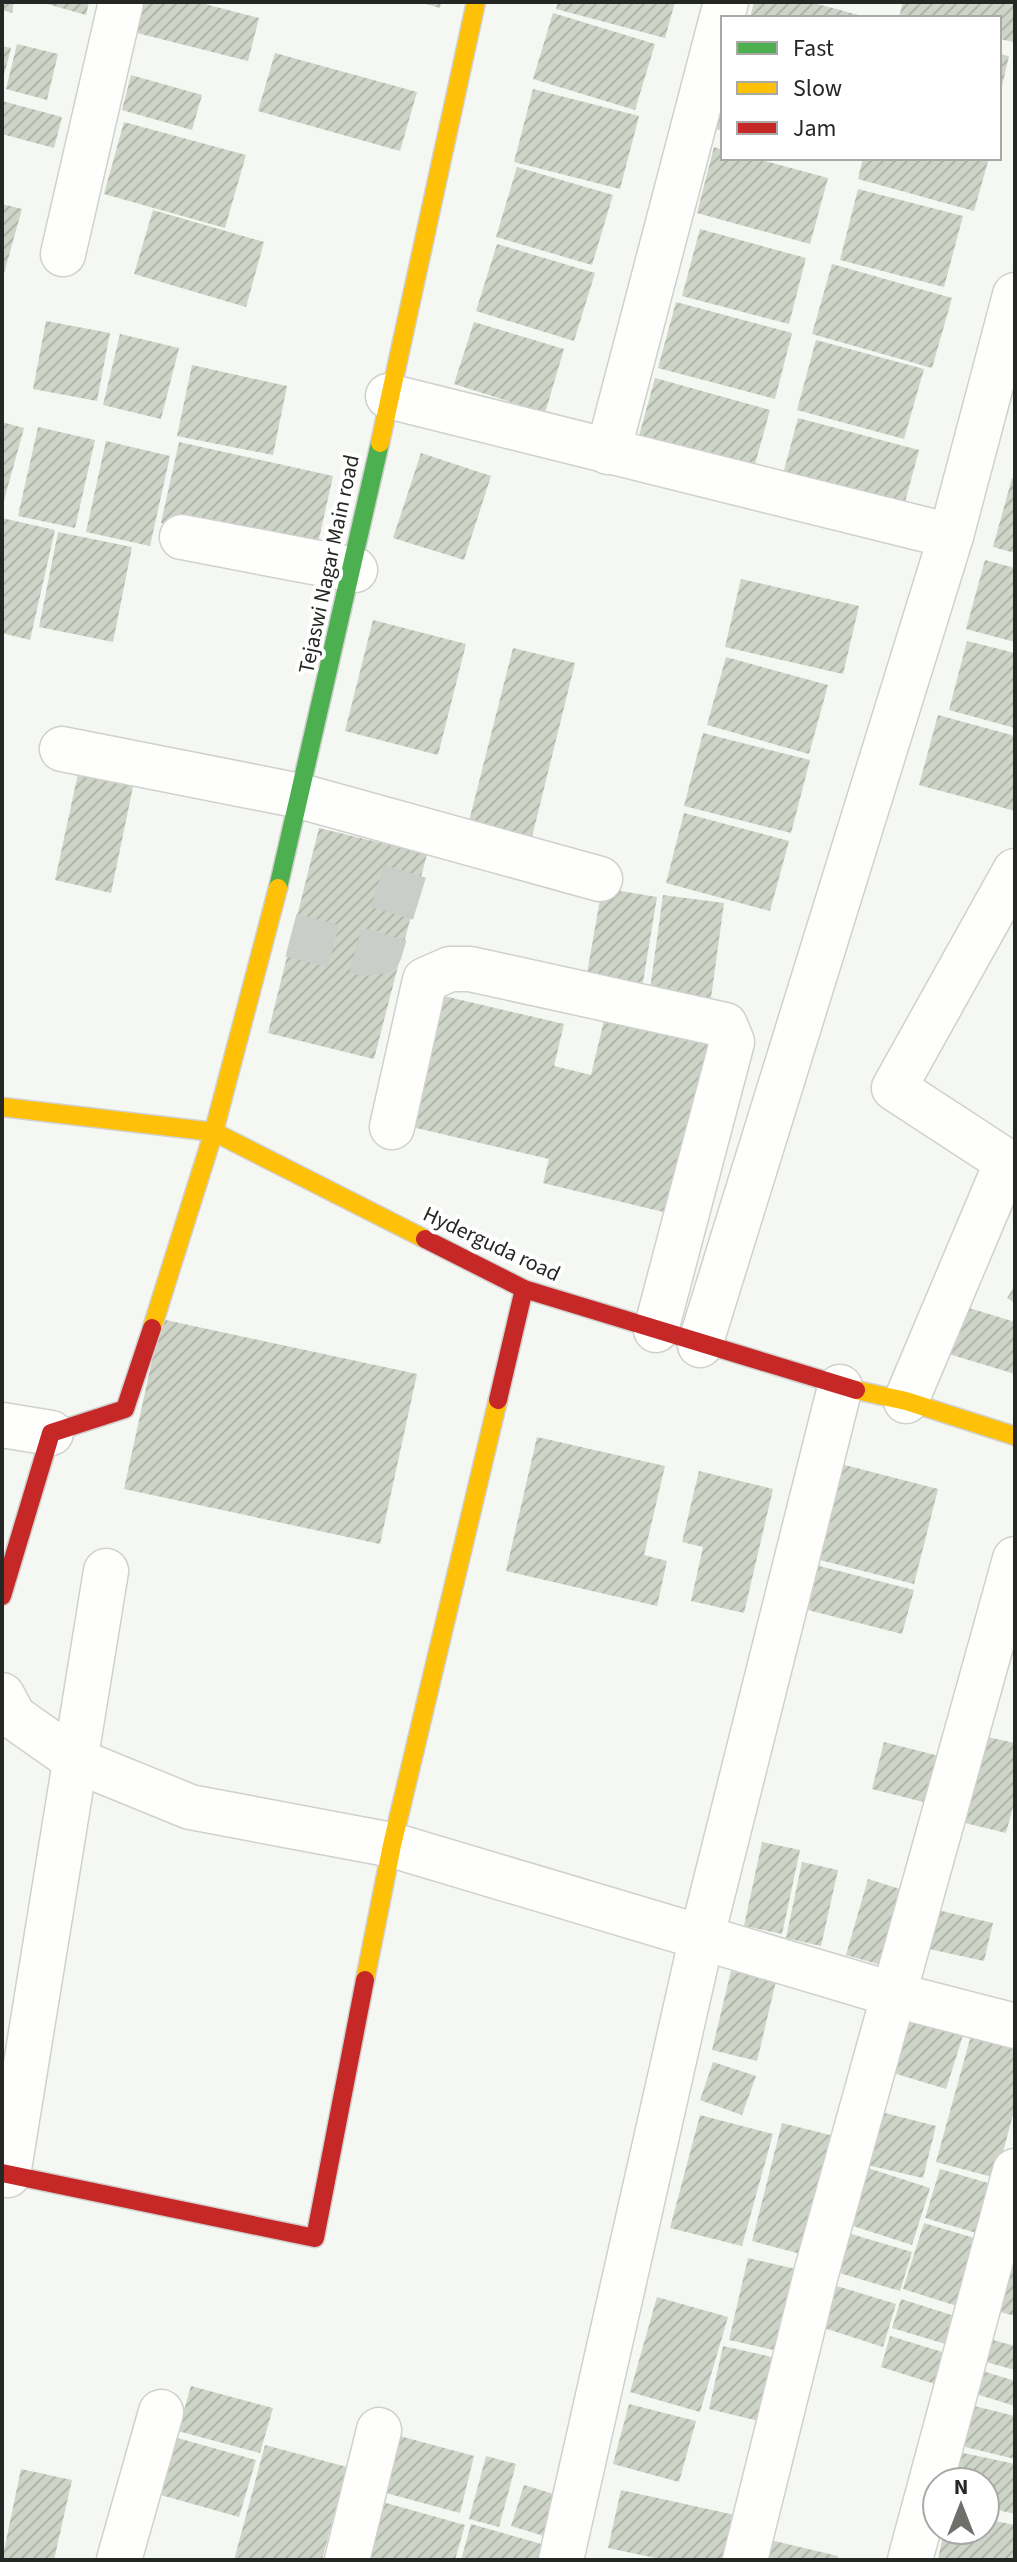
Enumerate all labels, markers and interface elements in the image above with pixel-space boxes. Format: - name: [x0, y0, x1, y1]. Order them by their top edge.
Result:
- legend: [721, 16, 1001, 160]
- text: Fast: [793, 31, 834, 66]
- text: Slow: [793, 71, 842, 106]
- text: Jam: [793, 111, 837, 146]
- street label: Tejaswi Nagar Main road: [290, 452, 368, 677]
- street label: Hyderguda road: [418, 1198, 565, 1290]
- north arrow: [921, 2466, 1001, 2546]
- text: N: [954, 2471, 968, 2503]

